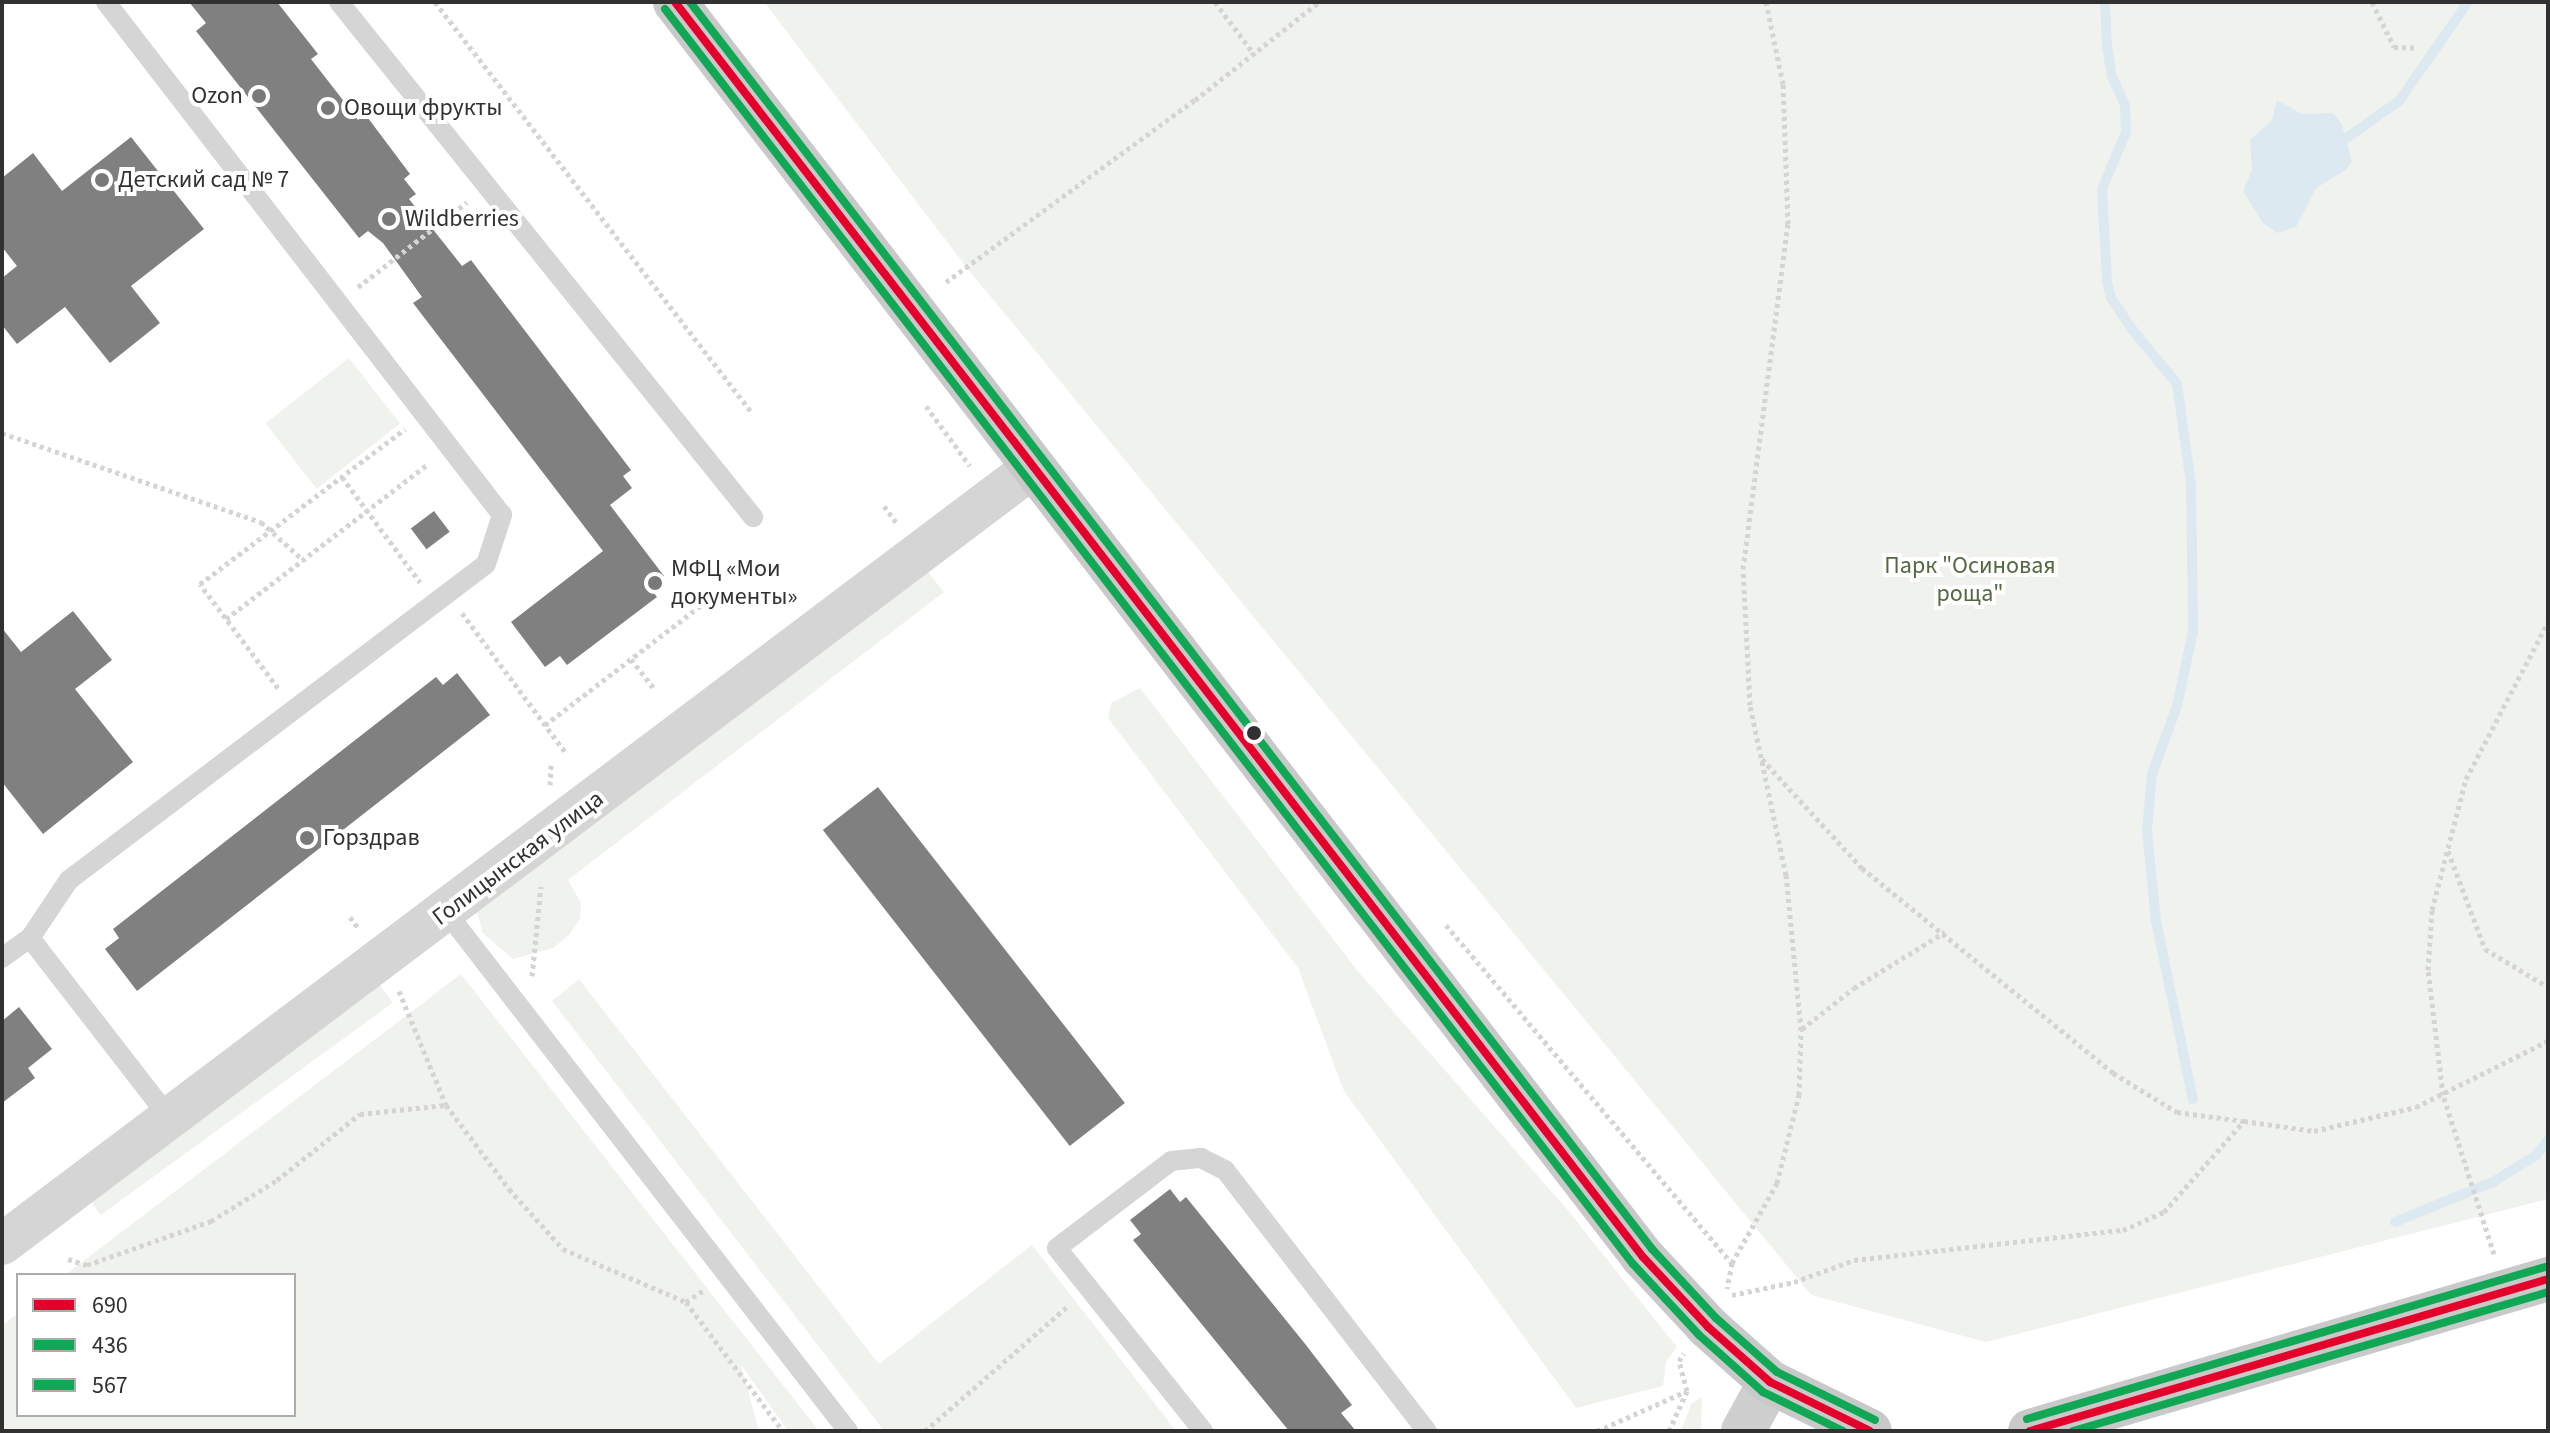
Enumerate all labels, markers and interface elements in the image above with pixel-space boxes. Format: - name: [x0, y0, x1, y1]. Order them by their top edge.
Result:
- place label: Ozon: [191, 82, 243, 110]
- marker: Ozon: [250, 87, 268, 105]
- place label: Овощи фрукты: [344, 94, 502, 122]
- marker: Овощи фрукты: [319, 99, 337, 117]
- place label: Детский сад № 7: [118, 166, 289, 194]
- marker: Детский сад № 7: [93, 171, 111, 189]
- place label: Wildberries: [405, 205, 519, 233]
- marker: Wildberries: [380, 210, 398, 228]
- park label: Парк "Осиновая роща": [1884, 552, 2056, 608]
- place label: МФЦ «Мои документы»: [671, 555, 798, 611]
- marker: МФЦ «Мои документы»: [646, 574, 664, 592]
- unlabelled marker: [1246, 725, 1262, 741]
- street label: Голицынская улица: [427, 784, 609, 932]
- place label: Горздрав: [323, 824, 420, 852]
- marker: Горздрав: [298, 829, 316, 847]
- legend: [16, 1273, 296, 1417]
- text: 690: [92, 1288, 128, 1323]
- text: 436: [92, 1328, 128, 1363]
- text: 567: [92, 1368, 128, 1403]

